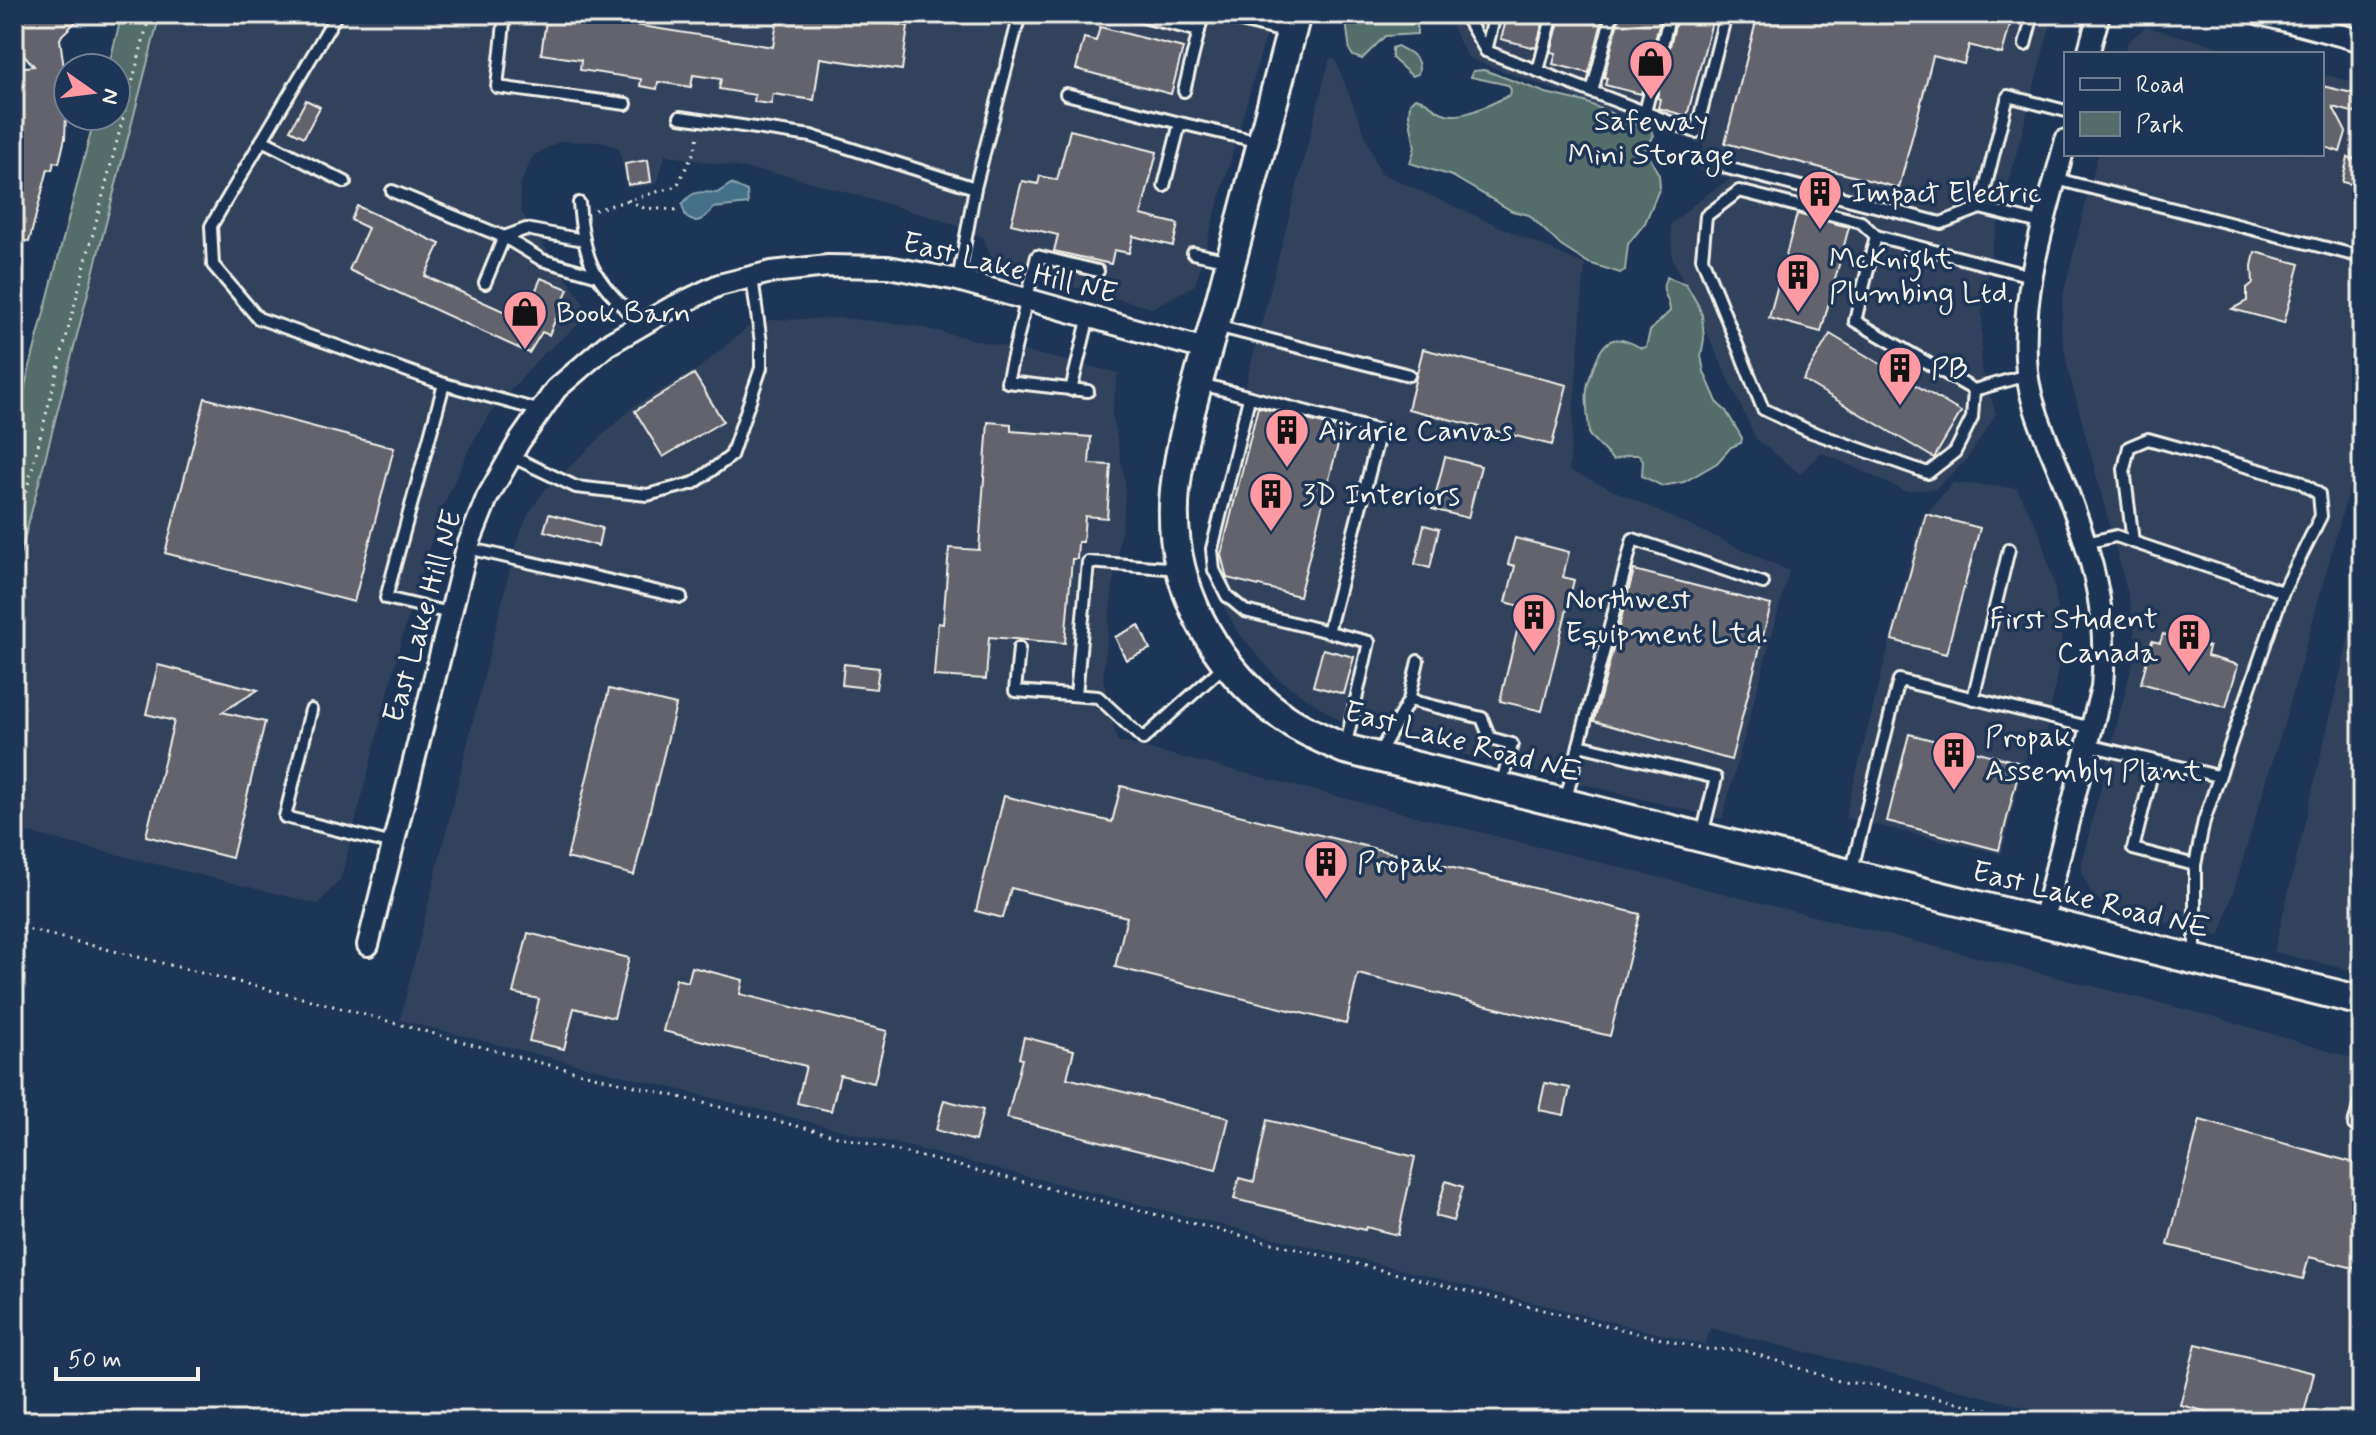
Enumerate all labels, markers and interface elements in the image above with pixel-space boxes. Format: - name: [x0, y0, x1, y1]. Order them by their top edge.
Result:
- shop icon: Safeway Mini Storage: [1627, 38, 1675, 101]
- north arrow: [52, 52, 132, 132]
- legend: [2064, 52, 2324, 156]
- text: Road: [2136, 70, 2184, 101]
- text: N: [94, 86, 125, 107]
- place label: Safeway Mini Storage: [1568, 102, 1734, 177]
- text: Park: [2136, 110, 2184, 141]
- building icon: Impact Electric: [1796, 168, 1844, 231]
- place label: Impact Electric: [1851, 174, 2042, 213]
- street label: East Lake Hill NE: [898, 223, 1121, 314]
- place label: McKnight Plumbing Ltd.: [1829, 240, 2014, 315]
- building icon: McKnight Plumbing Ltd.: [1774, 251, 1822, 314]
- shop icon: Book Barn: [501, 288, 549, 351]
- place label: Book Barn: [556, 294, 691, 333]
- building icon: PB: [1876, 344, 1924, 407]
- place label: PB: [1931, 350, 1967, 389]
- building icon: Airdrie Canvas: [1263, 406, 1311, 469]
- place label: Airdrie Canvas: [1318, 412, 1513, 451]
- building icon: 3D Interiors: [1247, 470, 1295, 533]
- place label: 3D Interiors: [1302, 476, 1460, 515]
- street label: East Lake Hill NE: [374, 505, 472, 727]
- place label: Northwest Equipment Ltd.: [1565, 580, 1768, 653]
- building icon: Northwest Equipment Ltd.: [1510, 591, 1558, 654]
- place label: First Student Canada: [1989, 600, 2159, 673]
- building icon: First Student Canada: [2165, 611, 2213, 674]
- street label: East Lake Road NE: [1340, 692, 1585, 793]
- place label: Propak Assembly Plant: [1985, 718, 2203, 791]
- building icon: Propak Assembly Plant: [1930, 729, 1978, 792]
- building icon: Propak: [1302, 838, 1350, 901]
- place label: Propak: [1357, 844, 1443, 883]
- street label: East Lake Road NE: [1968, 852, 2213, 949]
- scale bar: [56, 1331, 198, 1381]
- text: 50 m: [68, 1345, 122, 1376]

